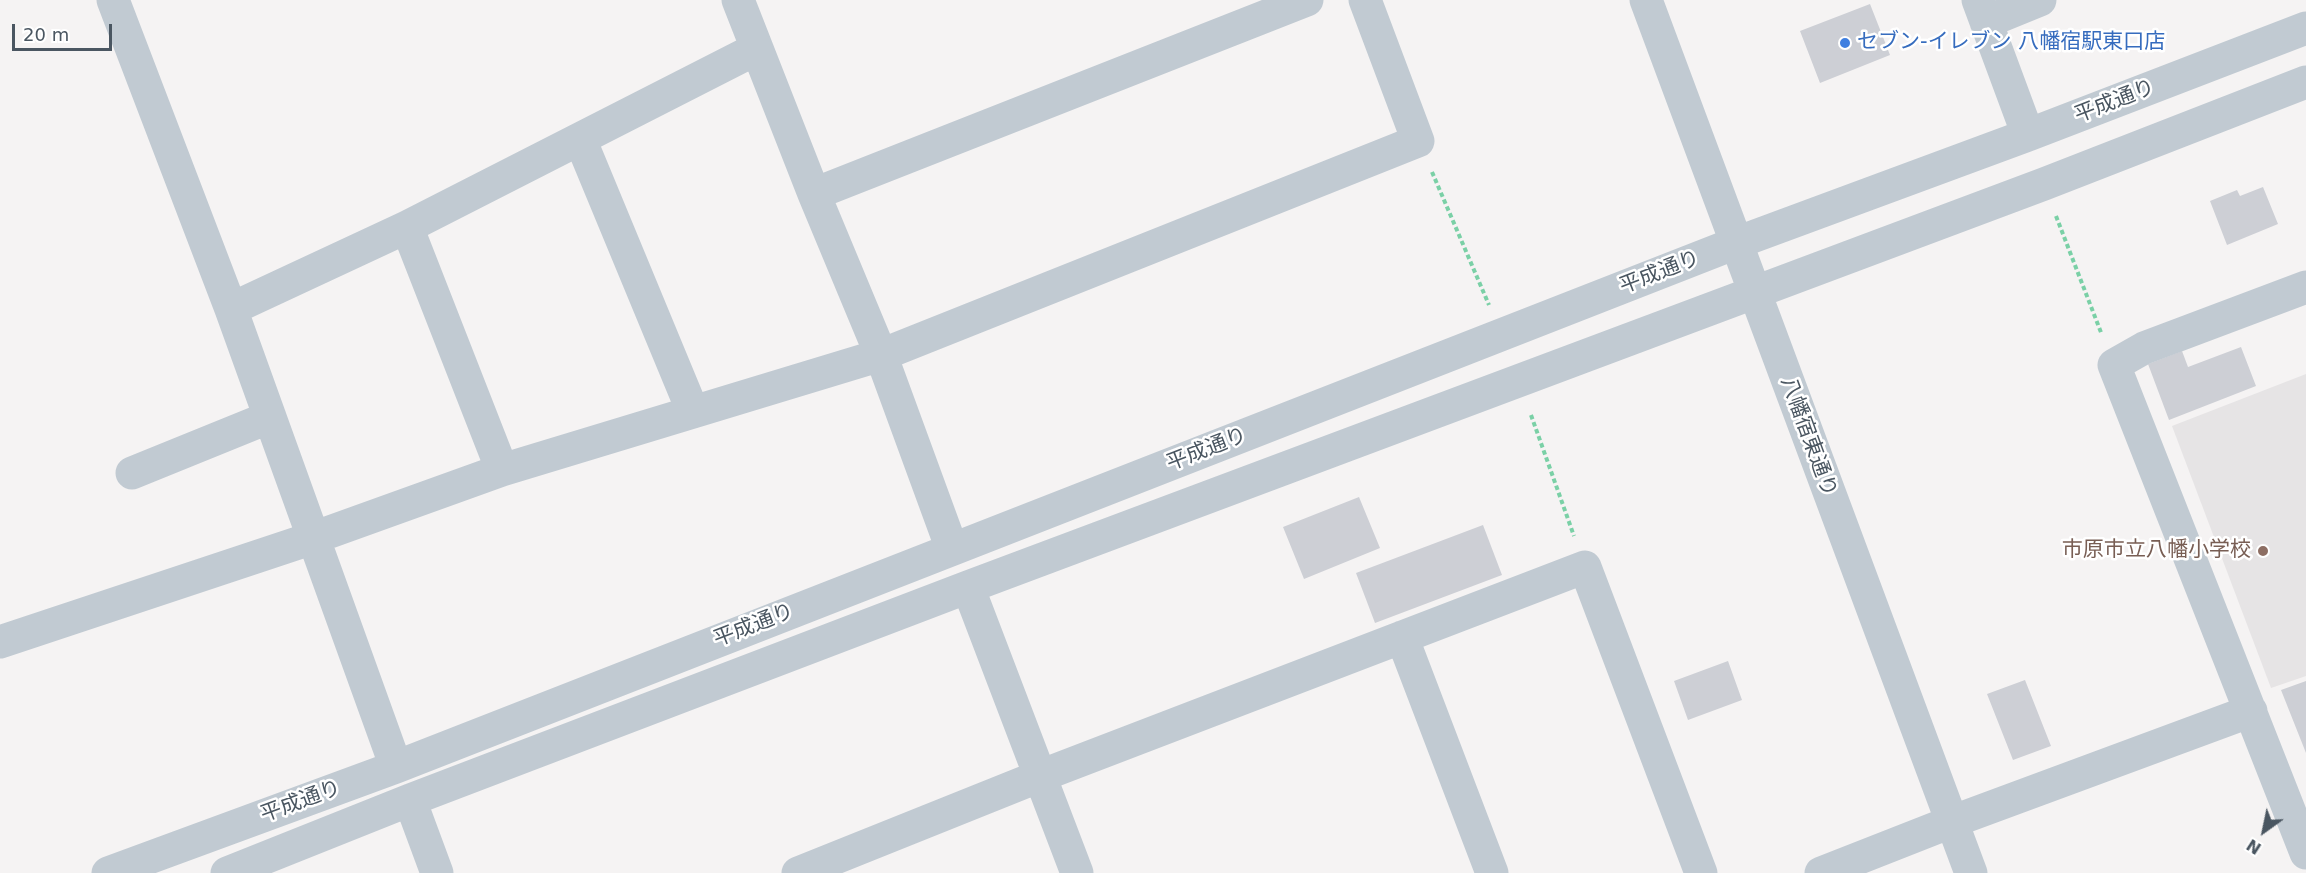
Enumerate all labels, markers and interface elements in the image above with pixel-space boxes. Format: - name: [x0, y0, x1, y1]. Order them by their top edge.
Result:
- scale bar: [15, 12, 116, 50]
- text: 20 m: [23, 24, 69, 45]
- place label: セブン-イレブン 八幡宿駅東口店: [1857, 30, 2165, 56]
- marker: セブン-イレブン 八幡宿駅東口店: [1838, 36, 1852, 50]
- street label: 平成通り: [2071, 75, 2159, 129]
- street label: 平成通り: [1616, 246, 1704, 300]
- street label: 八幡宿東通り: [1775, 373, 1841, 501]
- street label: 平成通り: [1163, 423, 1251, 477]
- place label: 市原市立八幡小学校: [2062, 538, 2251, 564]
- marker: 市原市立八幡小学校: [2256, 544, 2270, 558]
- street label: 平成通り: [710, 599, 798, 653]
- street label: 平成通り: [257, 776, 345, 828]
- north arrow: [2234, 801, 2294, 861]
- text: N: [2243, 835, 2265, 858]

